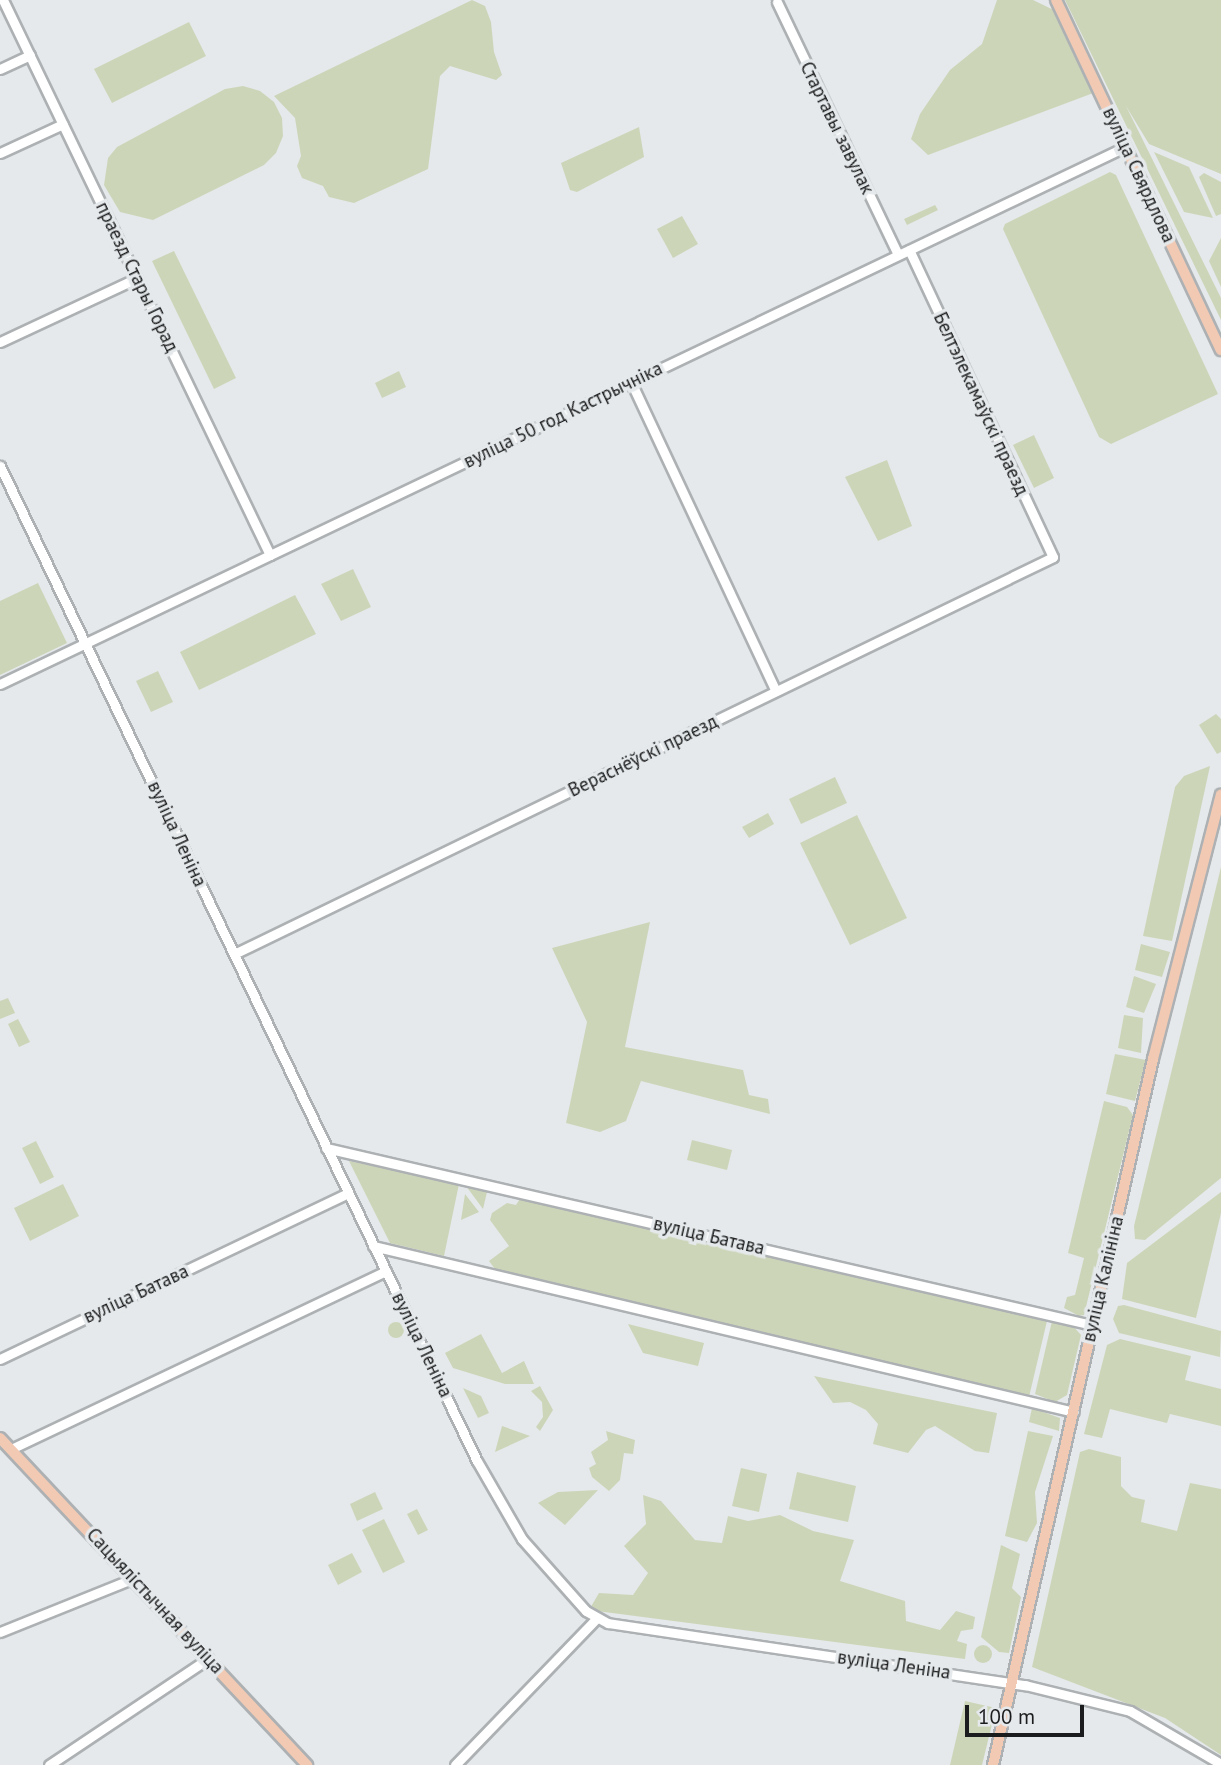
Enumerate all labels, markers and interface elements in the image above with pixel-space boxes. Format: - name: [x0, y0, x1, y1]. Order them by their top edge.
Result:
- street label: Стартавы завулак: [795, 58, 879, 198]
- street label: вуліца Свярдлова: [1098, 104, 1180, 246]
- street label: праезд Стары Горад: [91, 198, 183, 356]
- street label: Белтэлекамаўскі праезд: [928, 309, 1034, 499]
- street label: вуліца 50 год Кастрычніка: [460, 357, 666, 473]
- street label: Вераснёўскі праезд: [565, 710, 721, 802]
- street label: вуліца Леніна: [143, 777, 211, 891]
- street label: вуліца Батава: [651, 1212, 767, 1260]
- street label: вуліца Калініна: [1077, 1214, 1129, 1344]
- street label: вуліца Батава: [80, 1260, 192, 1328]
- street label: вуліца Леніна: [387, 1289, 457, 1401]
- street label: Сацыялістычная вуліца: [82, 1523, 228, 1679]
- street label: вуліца Леніна: [836, 1646, 952, 1684]
- scale bar: [969, 1692, 1088, 1736]
- text: 100 m: [978, 1703, 1035, 1730]

